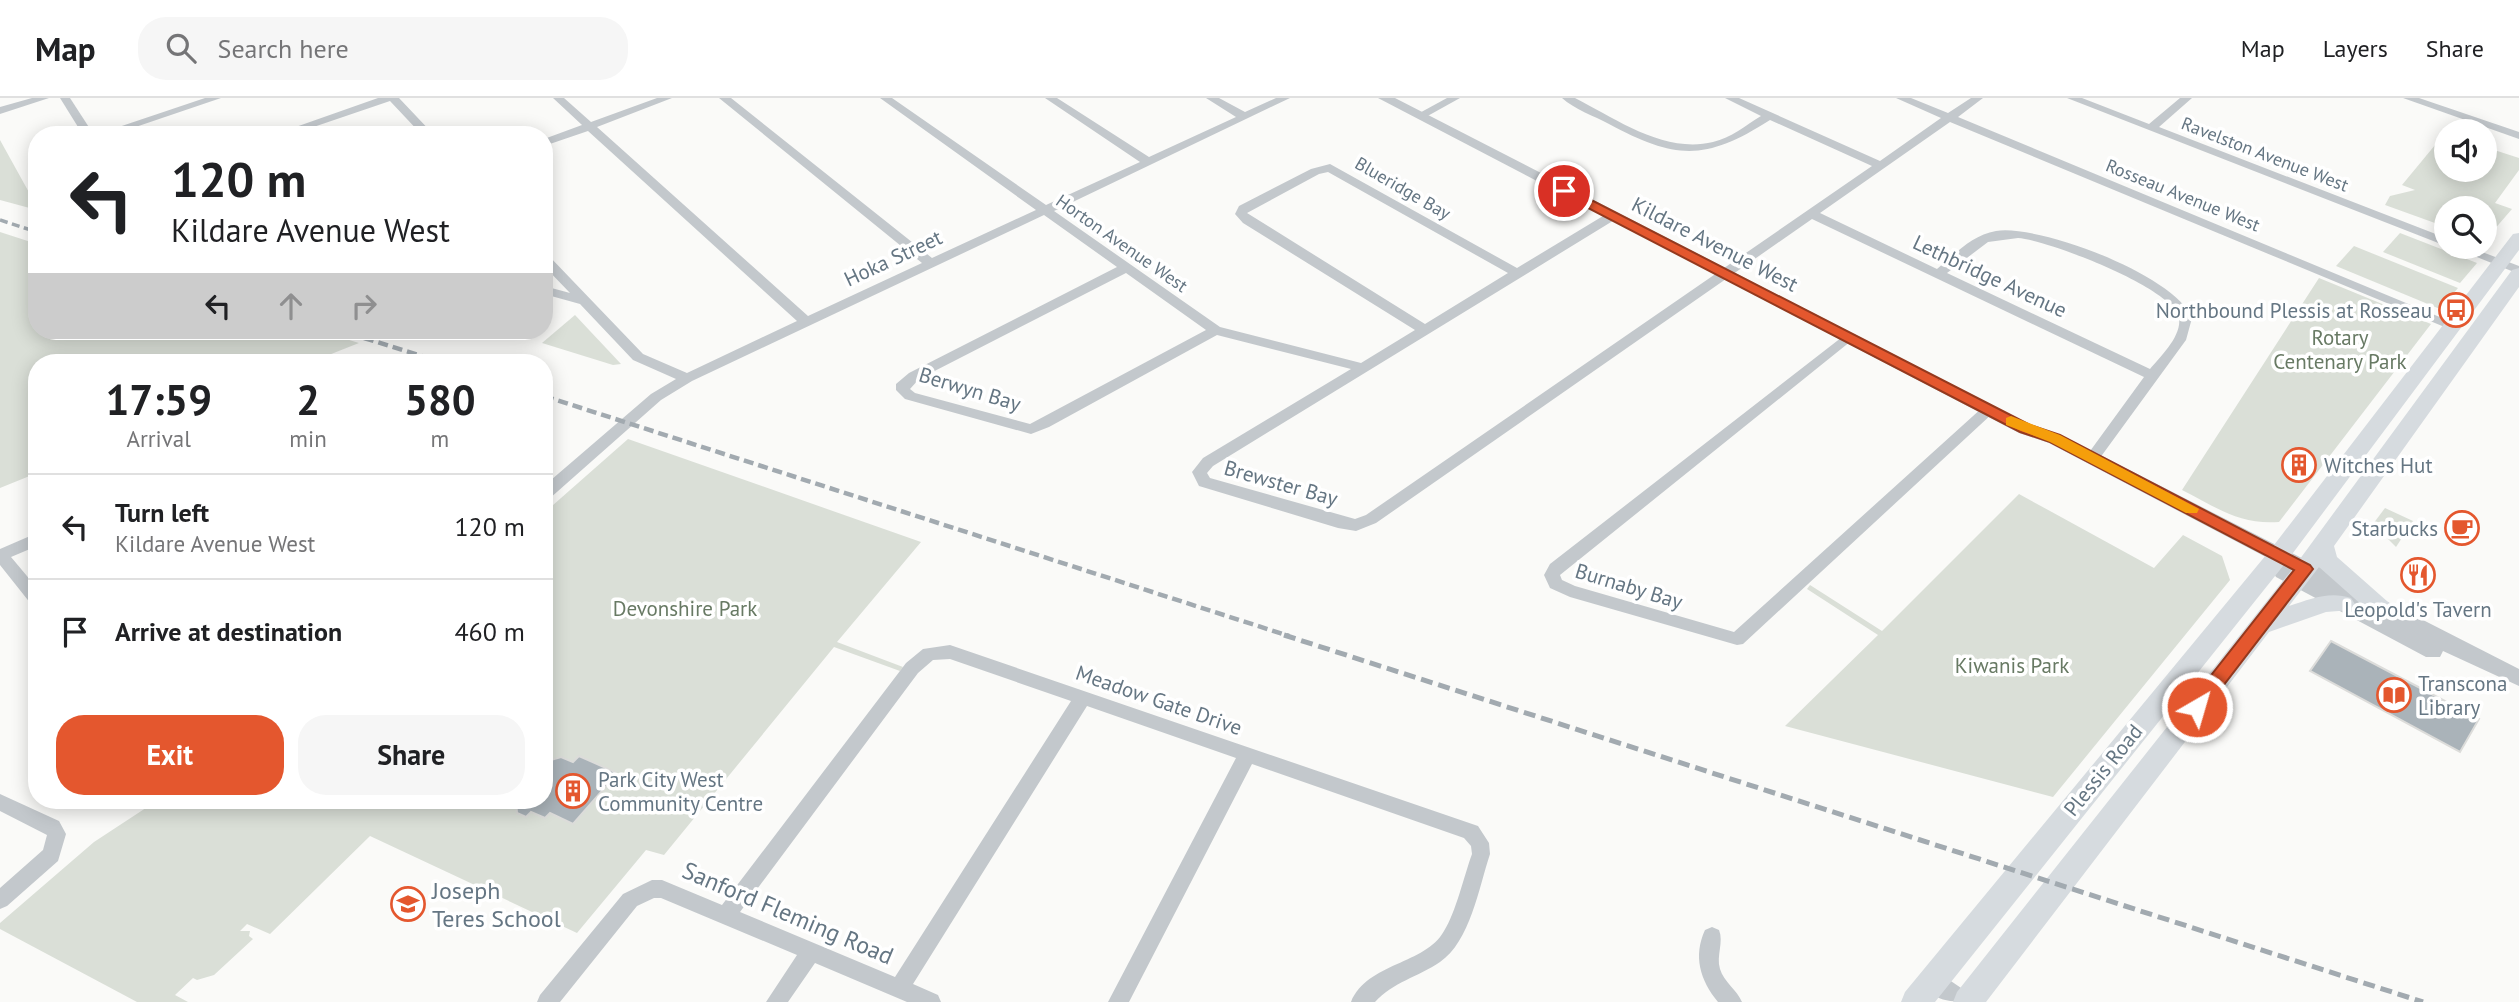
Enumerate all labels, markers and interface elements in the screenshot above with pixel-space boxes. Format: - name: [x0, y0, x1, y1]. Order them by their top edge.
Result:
- search box: [138, 17, 628, 80]
- text: Map: [35, 27, 96, 70]
- icon: search: [162, 29, 200, 67]
- text: Search here: [218, 32, 349, 65]
- text: Map: [2241, 33, 2285, 64]
- text: Layers: [2323, 33, 2388, 64]
- text: Share: [2426, 33, 2484, 64]
- street label: Ravelston Avenue West: [2178, 112, 2352, 196]
- map controls: [2434, 119, 2497, 259]
- button: sound: [2434, 119, 2497, 182]
- text: 120 m: [171, 147, 306, 211]
- street label: Blueridge Bay: [1351, 151, 1455, 225]
- icon: left: [56, 154, 147, 245]
- street label: Rosseau Avenue West: [2103, 154, 2263, 236]
- pin: [1534, 161, 1594, 221]
- icon: arrive: [1545, 172, 1583, 210]
- street label: Horton Avenue West: [1052, 189, 1192, 297]
- street label: Kildare Avenue West: [1627, 190, 1803, 298]
- button: search: [2434, 196, 2497, 259]
- text: Kildare Avenue West: [171, 209, 450, 251]
- street label: Hoka Street: [840, 224, 946, 292]
- street label: Lethbridge Avenue: [1909, 229, 2071, 323]
- icon: left: [199, 287, 237, 325]
- icon: ahead: [272, 287, 310, 325]
- icon: right: [345, 287, 383, 325]
- bus stop icon: Northbound Plessis at Rosseau: [2437, 291, 2475, 329]
- place label: Northbound Plessis at Rosseau: [2156, 297, 2432, 324]
- park label: Rotary Centenary Park: [2273, 324, 2407, 375]
- street label: Berwyn Bay: [916, 361, 1024, 417]
- text: 17:59: [105, 372, 212, 427]
- text: 2: [296, 372, 320, 427]
- text: 580: [404, 372, 476, 427]
- text: Arrival: [126, 424, 191, 453]
- text: min: [289, 424, 327, 453]
- text: m: [431, 424, 449, 453]
- building icon: Witches Hut: [2280, 446, 2318, 484]
- place label: Witches Hut: [2324, 452, 2433, 479]
- street label: Brewster Bay: [1221, 454, 1341, 512]
- text: Turn left: [115, 496, 209, 529]
- icon: left: [56, 508, 94, 546]
- cafe icon: Starbucks: [2443, 509, 2481, 547]
- text: 120 m: [454, 510, 525, 543]
- place label: Starbucks: [2351, 515, 2438, 542]
- text: Kildare Avenue West: [115, 529, 315, 558]
- restaurant icon: Leopold's Tavern: [2399, 556, 2437, 594]
- street label: Burnaby Bay: [1572, 557, 1686, 615]
- park label: Devonshire Park: [613, 595, 757, 622]
- place label: Leopold's Tavern: [2344, 596, 2492, 623]
- icon: arrive: [56, 613, 94, 651]
- text: Arrive at destination: [115, 615, 342, 648]
- text: 460 m: [454, 615, 525, 648]
- park label: Kiwanis Park: [1955, 652, 2069, 679]
- street label: Meadow Gate Drive: [1072, 659, 1246, 741]
- position arrow: [2160, 670, 2234, 744]
- place label: Transcona Library: [2418, 670, 2507, 721]
- library icon: Transcona Library: [2375, 676, 2413, 714]
- button: Exit: [56, 715, 284, 795]
- button: Share: [298, 715, 525, 795]
- street label: Plessis Road: [2058, 718, 2148, 822]
- place label: Park City West Community Centre: [598, 766, 763, 817]
- building icon: Park City West Community Centre: [554, 772, 592, 810]
- street label: Sanford Fleming Road: [678, 855, 898, 971]
- place label: Joseph Teres School: [431, 875, 561, 934]
- school or university icon: Joseph Teres School: [389, 885, 427, 923]

